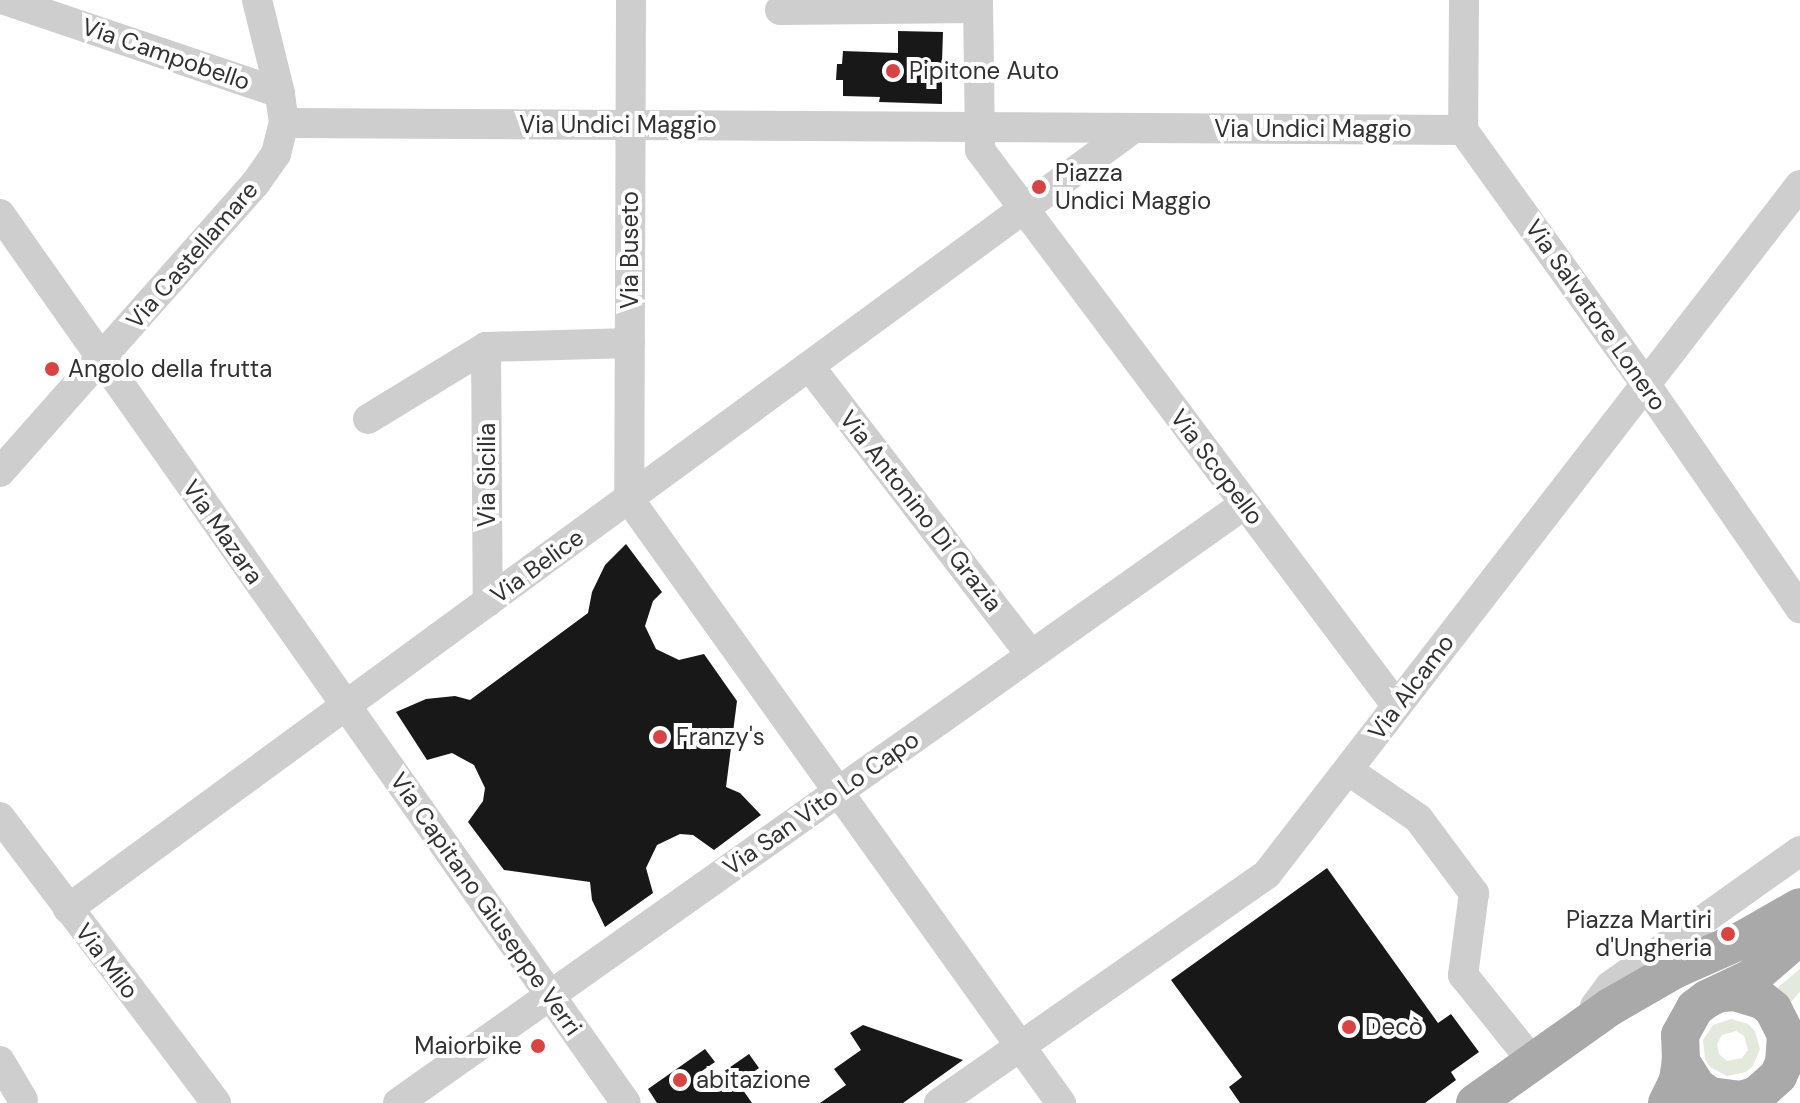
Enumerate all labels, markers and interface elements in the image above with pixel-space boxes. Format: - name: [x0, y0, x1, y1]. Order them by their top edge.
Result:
- street label: Via Campobello: [78, 12, 254, 96]
- place label: Pipitone Auto: [909, 57, 1059, 85]
- marker: Pipitone Auto: [884, 62, 902, 80]
- street label: Via Undici Maggio: [519, 111, 717, 139]
- street label: Via Undici Maggio: [1214, 115, 1412, 143]
- place label: Piazza Undici Maggio: [1055, 159, 1211, 215]
- street label: Via Castellamare: [120, 175, 264, 335]
- marker: Piazza Undici Maggio: [1030, 178, 1048, 196]
- street label: Via Buseto: [616, 191, 644, 309]
- street label: Via Salvatore Lonero: [1519, 214, 1673, 416]
- place label: Angolo della frutta: [68, 355, 272, 383]
- marker: Angolo della frutta: [43, 360, 61, 378]
- street label: Via Scopello: [1164, 404, 1270, 530]
- street label: Via Antonino Di Grazia: [834, 405, 1008, 617]
- street label: Via Sicilia: [473, 423, 501, 527]
- street label: Via Mazara: [177, 474, 269, 590]
- street label: Via Belice: [485, 523, 589, 609]
- street label: Via Alcamo: [1362, 628, 1460, 746]
- place label: Franzy's: [676, 723, 765, 751]
- street label: Via San Vito Lo Capo: [718, 725, 924, 881]
- marker: Franzy's: [651, 728, 669, 746]
- street label: Via Capitano Giuseppe Verri: [384, 767, 588, 1041]
- place label: Piazza Martiri d'Ungheria: [1566, 906, 1712, 962]
- street label: Via Milo: [69, 918, 145, 1004]
- marker: Piazza Martiri d'Ungheria: [1719, 925, 1737, 943]
- place label: Decò: [1365, 1013, 1423, 1041]
- marker: Decò: [1340, 1018, 1358, 1036]
- place label: Maiorbike: [414, 1032, 522, 1060]
- marker: Maiorbike: [529, 1037, 547, 1055]
- place label: abitazione: [696, 1066, 811, 1094]
- marker: abitazione: [671, 1071, 689, 1089]

